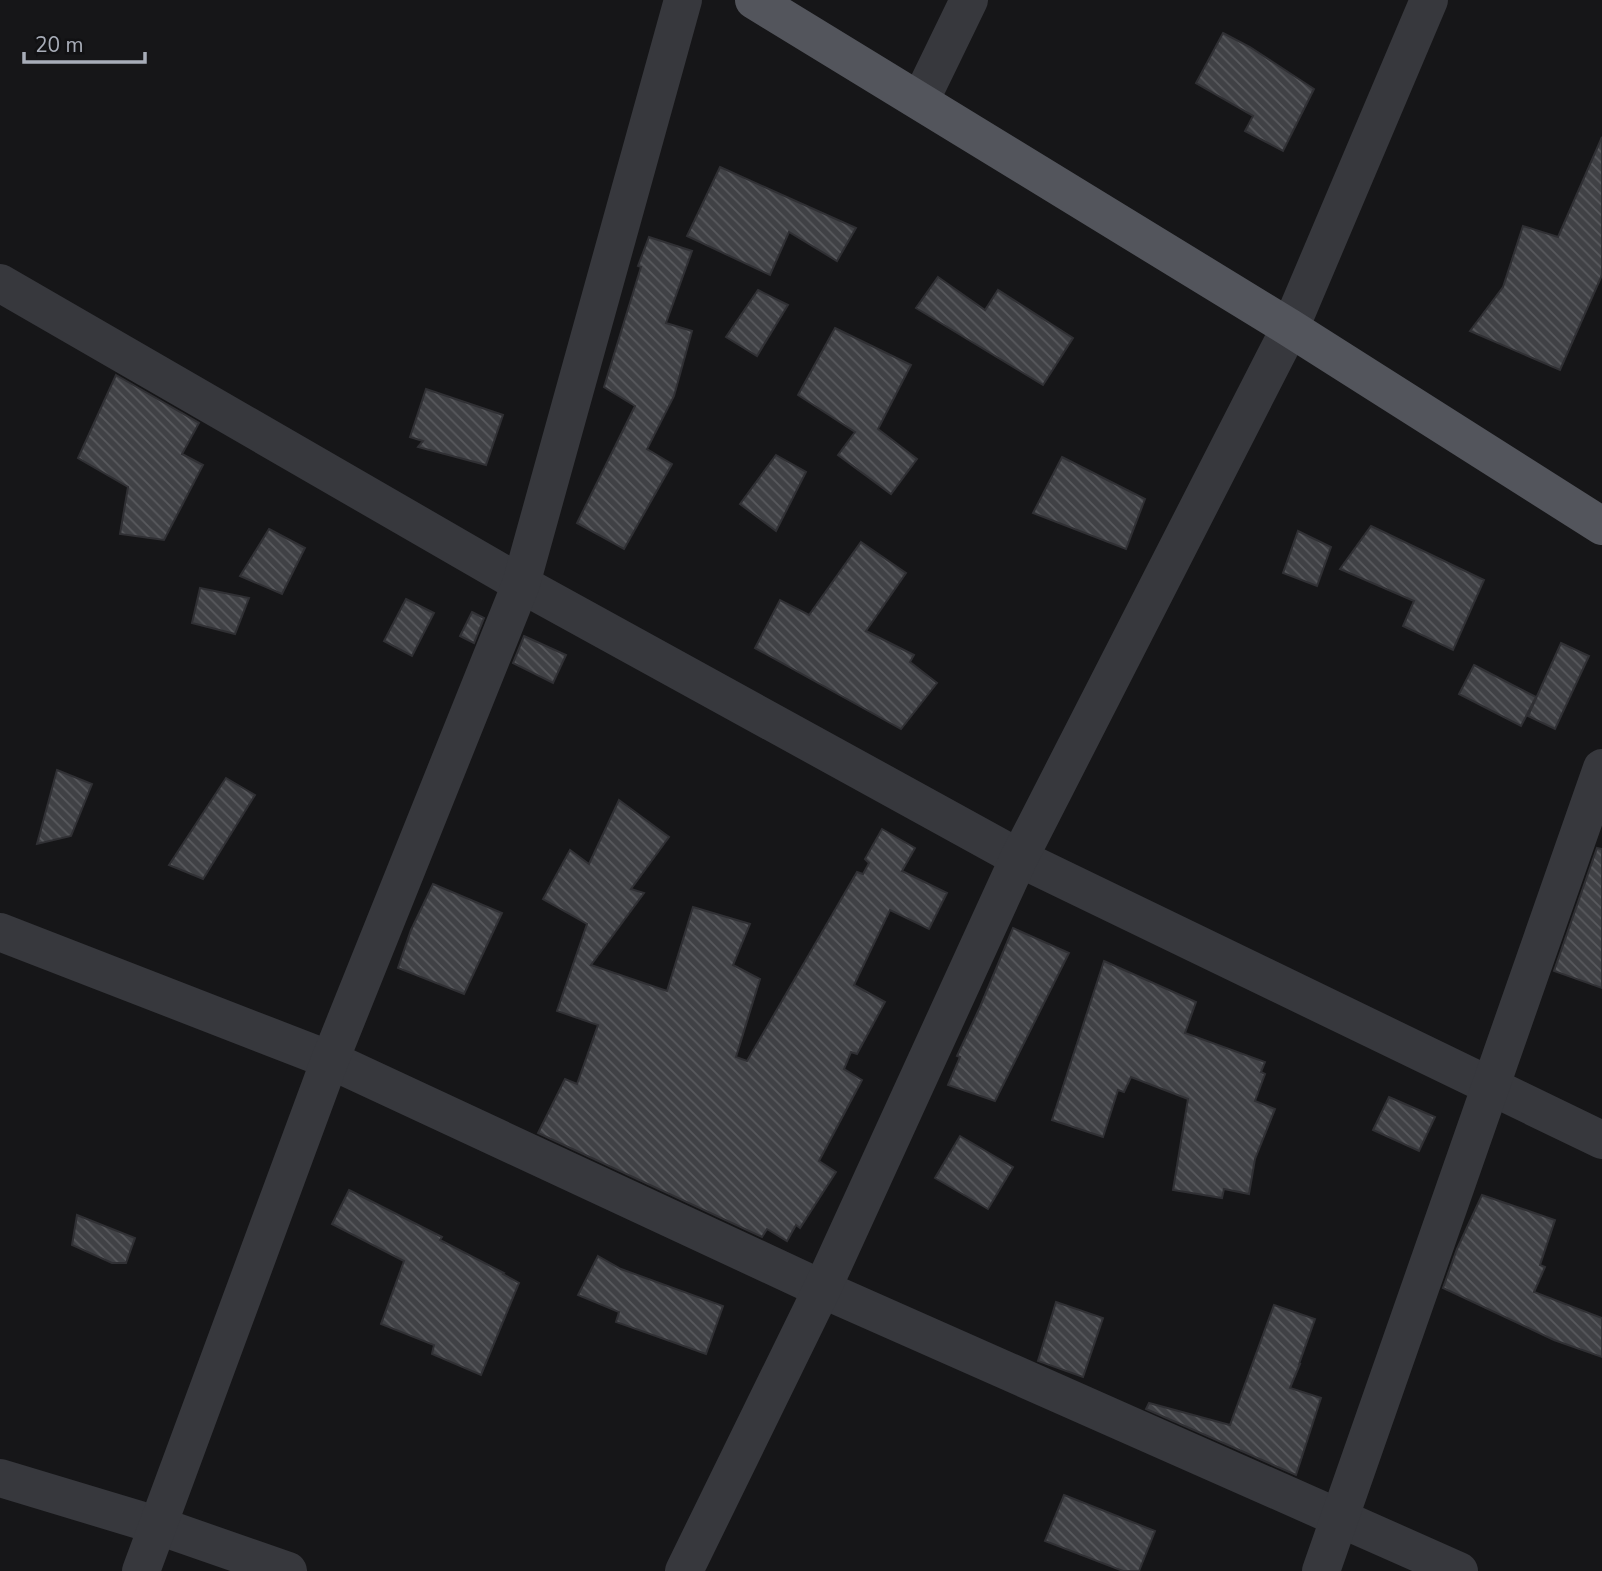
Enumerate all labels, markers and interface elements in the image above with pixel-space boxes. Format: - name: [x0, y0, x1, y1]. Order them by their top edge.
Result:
- scale bar: [24, 21, 145, 65]
- text: 20 m: [35, 31, 84, 59]

